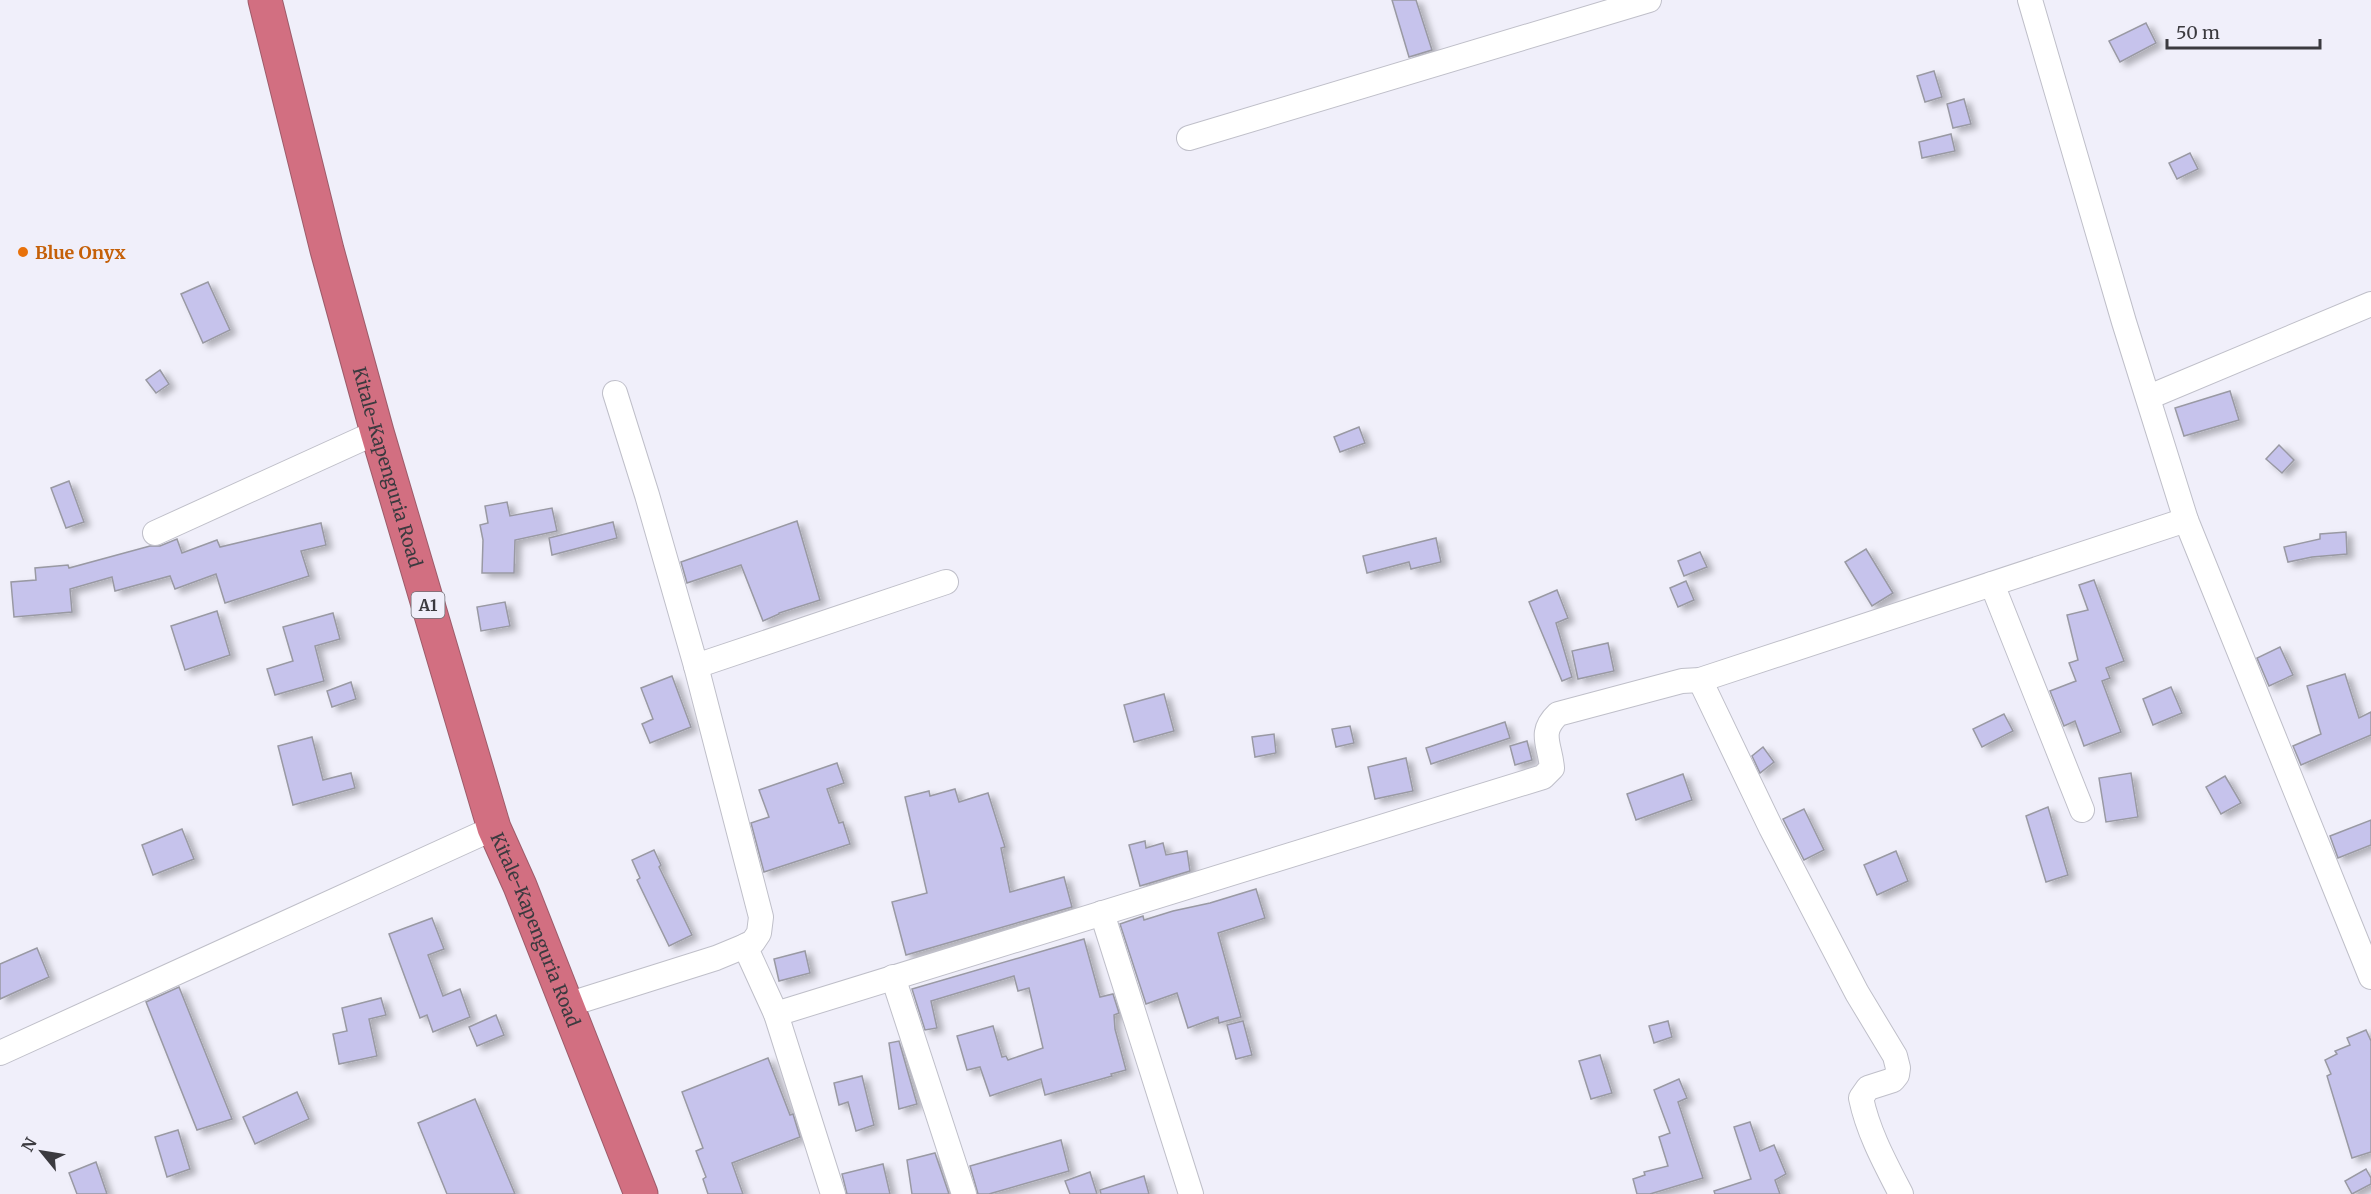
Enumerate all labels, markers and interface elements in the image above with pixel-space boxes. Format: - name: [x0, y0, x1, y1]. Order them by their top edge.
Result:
- scale bar: [2167, 12, 2320, 50]
- text: 50 m: [2176, 21, 2220, 44]
- place label: Blue Onyx: [35, 241, 126, 264]
- marker: Blue Onyx: [16, 245, 30, 259]
- street label: Kitale-Kapenguria Road: [348, 364, 428, 570]
- road number: A1: [412, 592, 444, 618]
- street label: Kitale-Kapenguria Road: [486, 829, 586, 1030]
- north arrow: [12, 1122, 72, 1182]
- text: N: [17, 1134, 41, 1155]

